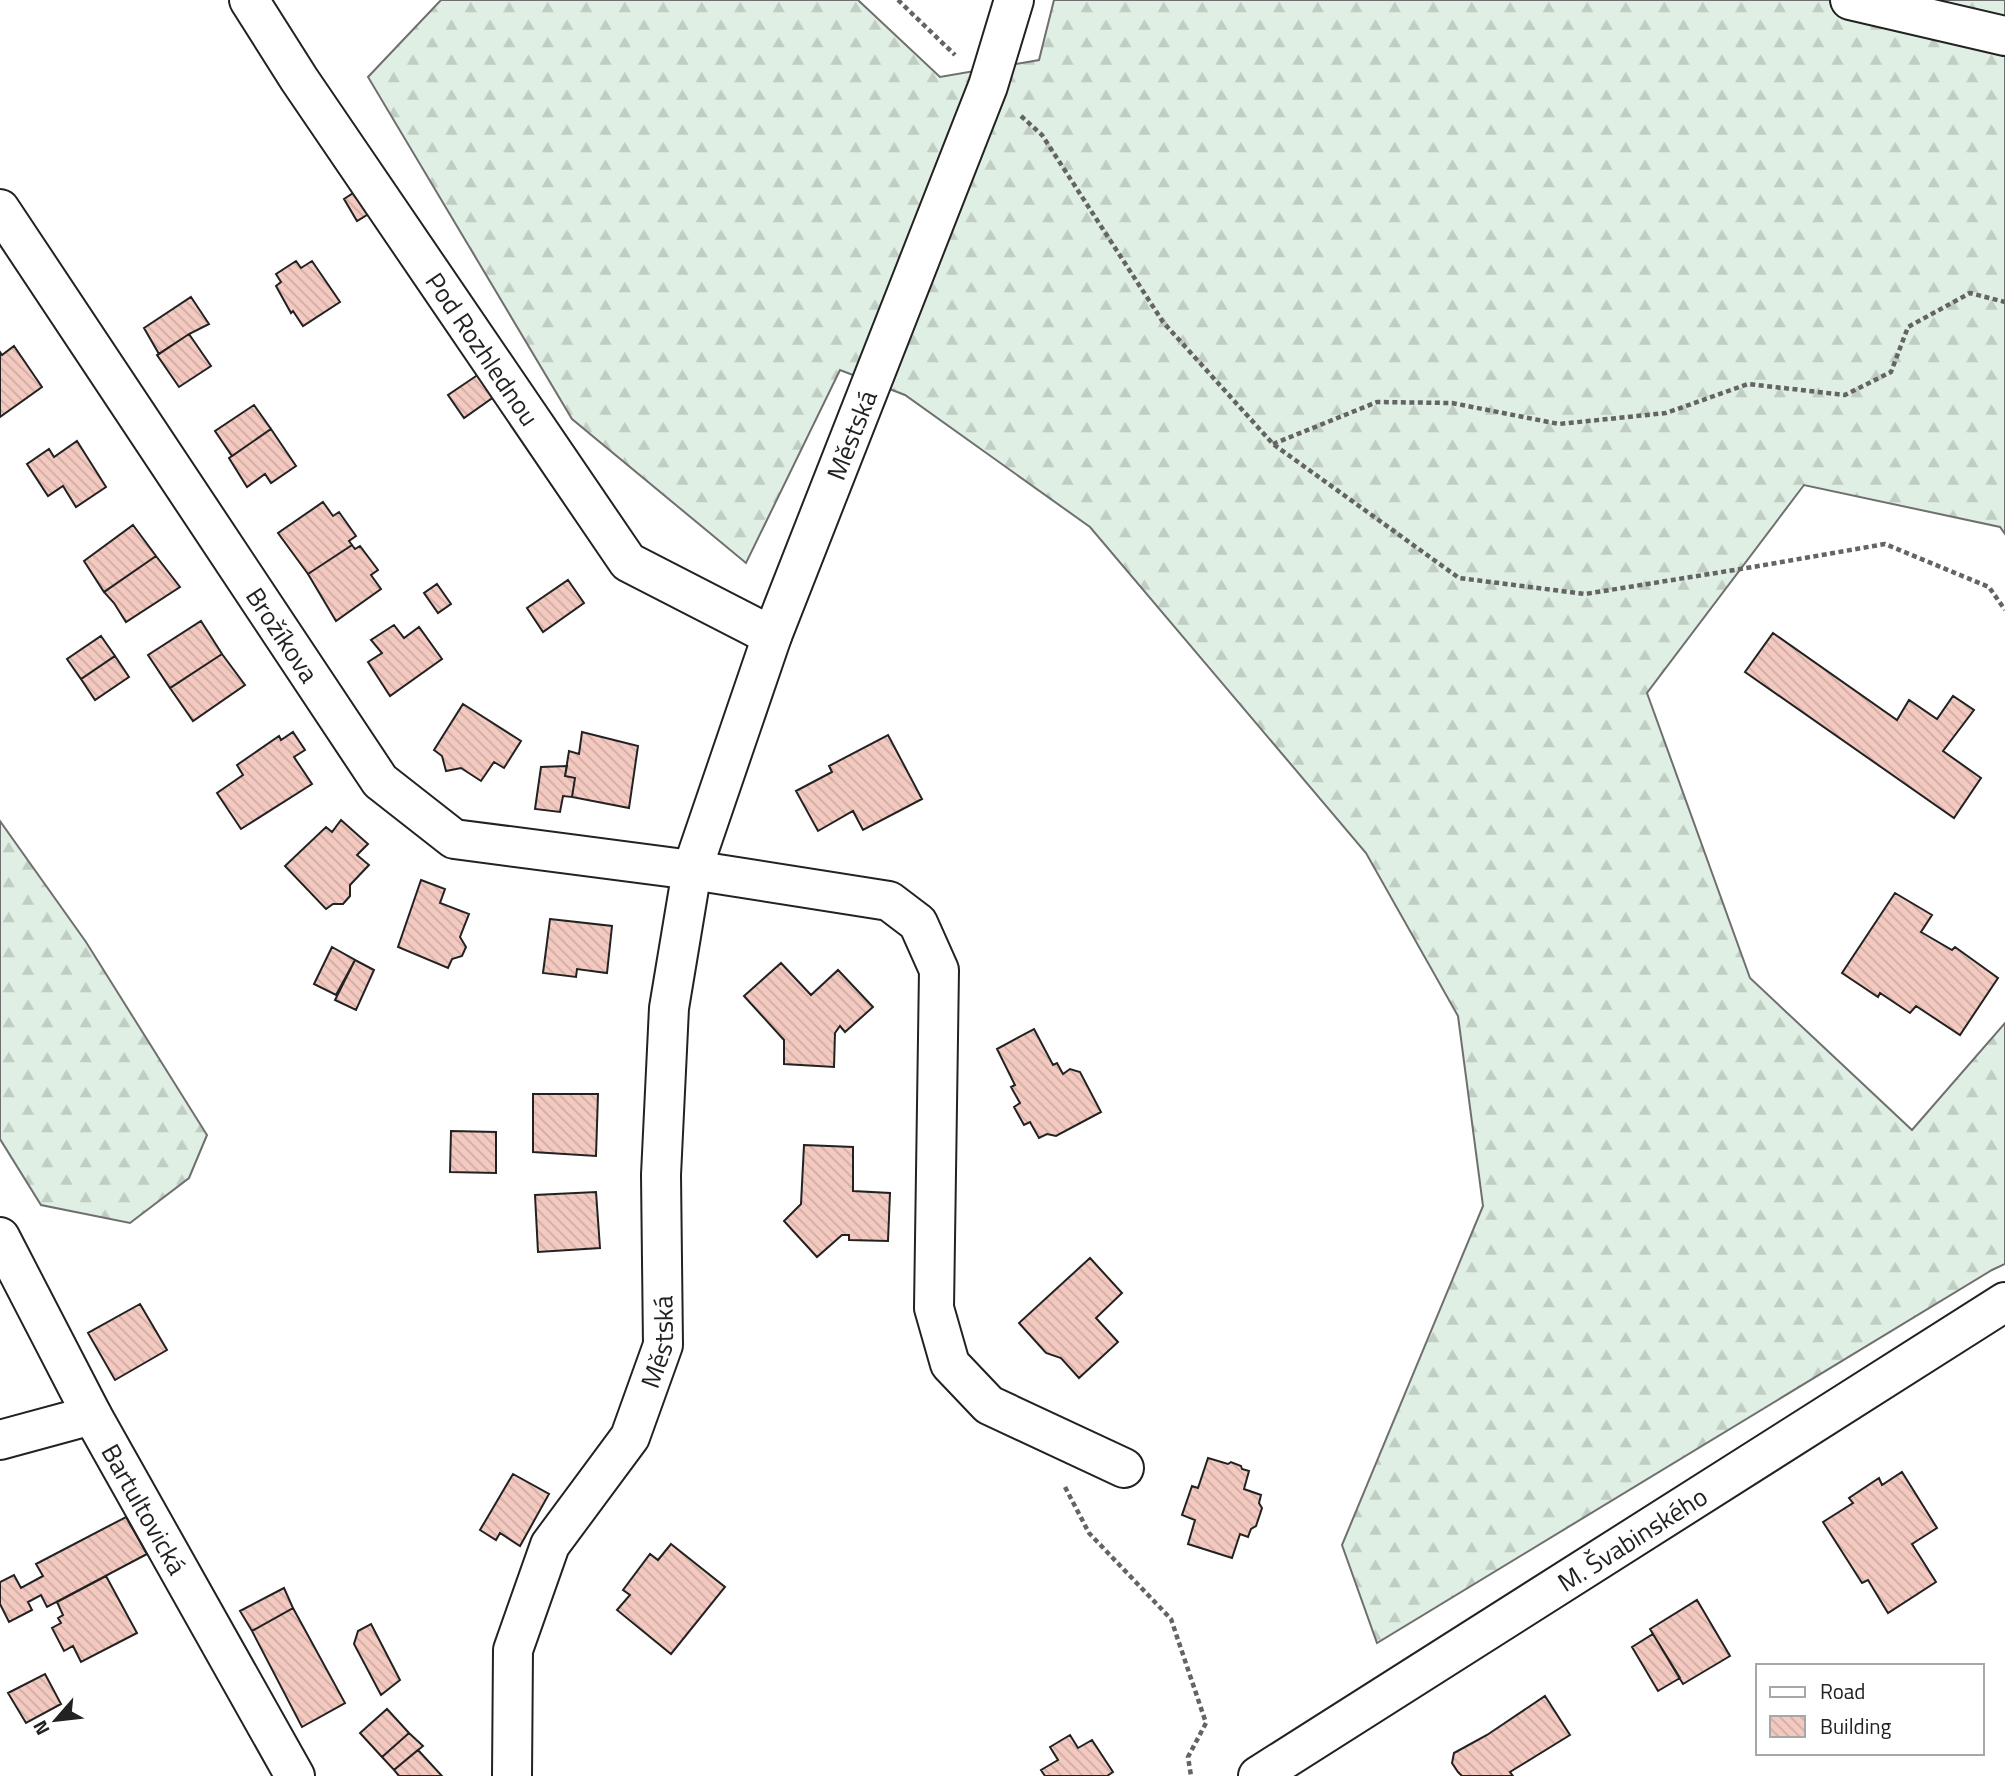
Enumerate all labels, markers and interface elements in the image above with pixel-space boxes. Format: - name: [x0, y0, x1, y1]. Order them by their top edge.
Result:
- street label: Pod Rozhlednou: [417, 264, 549, 433]
- street label: Městská: [816, 384, 886, 486]
- street label: Brožíkova: [237, 579, 329, 690]
- street label: Městská: [630, 1295, 682, 1393]
- street label: Bartultovická: [92, 1436, 197, 1581]
- street label: M. Švabinského: [1549, 1476, 1715, 1601]
- legend: [1756, 1664, 1984, 1755]
- text: Road: [1820, 1675, 1865, 1707]
- north arrow: [21, 1685, 91, 1755]
- text: Building: [1820, 1710, 1892, 1742]
- text: N: [25, 1716, 56, 1741]

